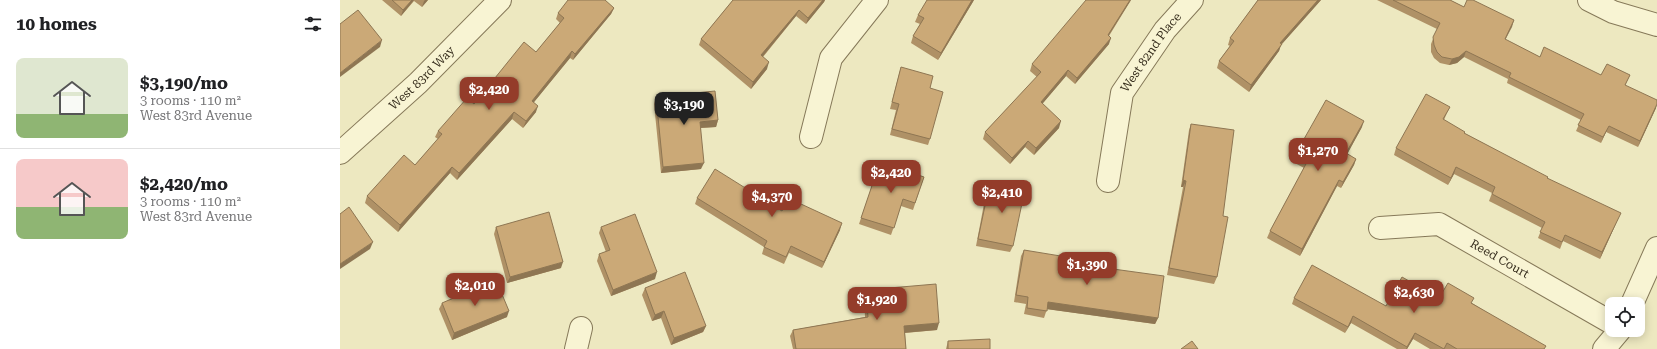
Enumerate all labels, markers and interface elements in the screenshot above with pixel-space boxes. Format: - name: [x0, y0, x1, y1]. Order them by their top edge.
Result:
- street label: West 82nd Place: [1118, 9, 1184, 95]
- icon: filters: [302, 13, 324, 35]
- text: 10 homes: [16, 14, 97, 34]
- street label: West 83rd Way: [386, 43, 458, 113]
- text: $3,190/mo: [140, 73, 228, 93]
- icon: home: [48, 74, 96, 122]
- pin: $2,420: [456, 77, 522, 111]
- text: $2,420: [469, 82, 509, 97]
- pin: $3,190: [651, 92, 717, 126]
- text: 3 rooms · 110 m²: [140, 93, 241, 108]
- text: $3,190: [664, 97, 704, 112]
- text: West 83rd Avenue: [140, 108, 252, 123]
- pin: $1,270: [1285, 138, 1351, 172]
- text: $1,270: [1298, 143, 1338, 158]
- pin: $2,420: [858, 160, 924, 194]
- text: $2,420: [871, 165, 911, 180]
- text: $2,420/mo: [140, 174, 228, 194]
- icon: home: [48, 175, 96, 223]
- pin: $2,410: [969, 180, 1035, 214]
- pin: $4,370: [739, 184, 805, 218]
- text: $2,410: [982, 185, 1022, 200]
- text: $4,370: [752, 189, 792, 204]
- text: 3 rooms · 110 m²: [140, 194, 241, 209]
- text: West 83rd Avenue: [140, 209, 252, 224]
- street label: Reed Court: [1468, 236, 1532, 281]
- pin: $1,390: [1054, 252, 1120, 286]
- text: $1,390: [1067, 257, 1107, 272]
- pin: $2,010: [442, 273, 508, 307]
- text: $2,010: [455, 278, 495, 293]
- pin: $2,630: [1381, 280, 1447, 314]
- text: $2,630: [1394, 285, 1434, 300]
- pin: $1,920: [844, 287, 910, 321]
- text: $1,920: [857, 292, 897, 307]
- map controls: [1605, 297, 1645, 337]
- button: locate: [1605, 297, 1645, 337]

